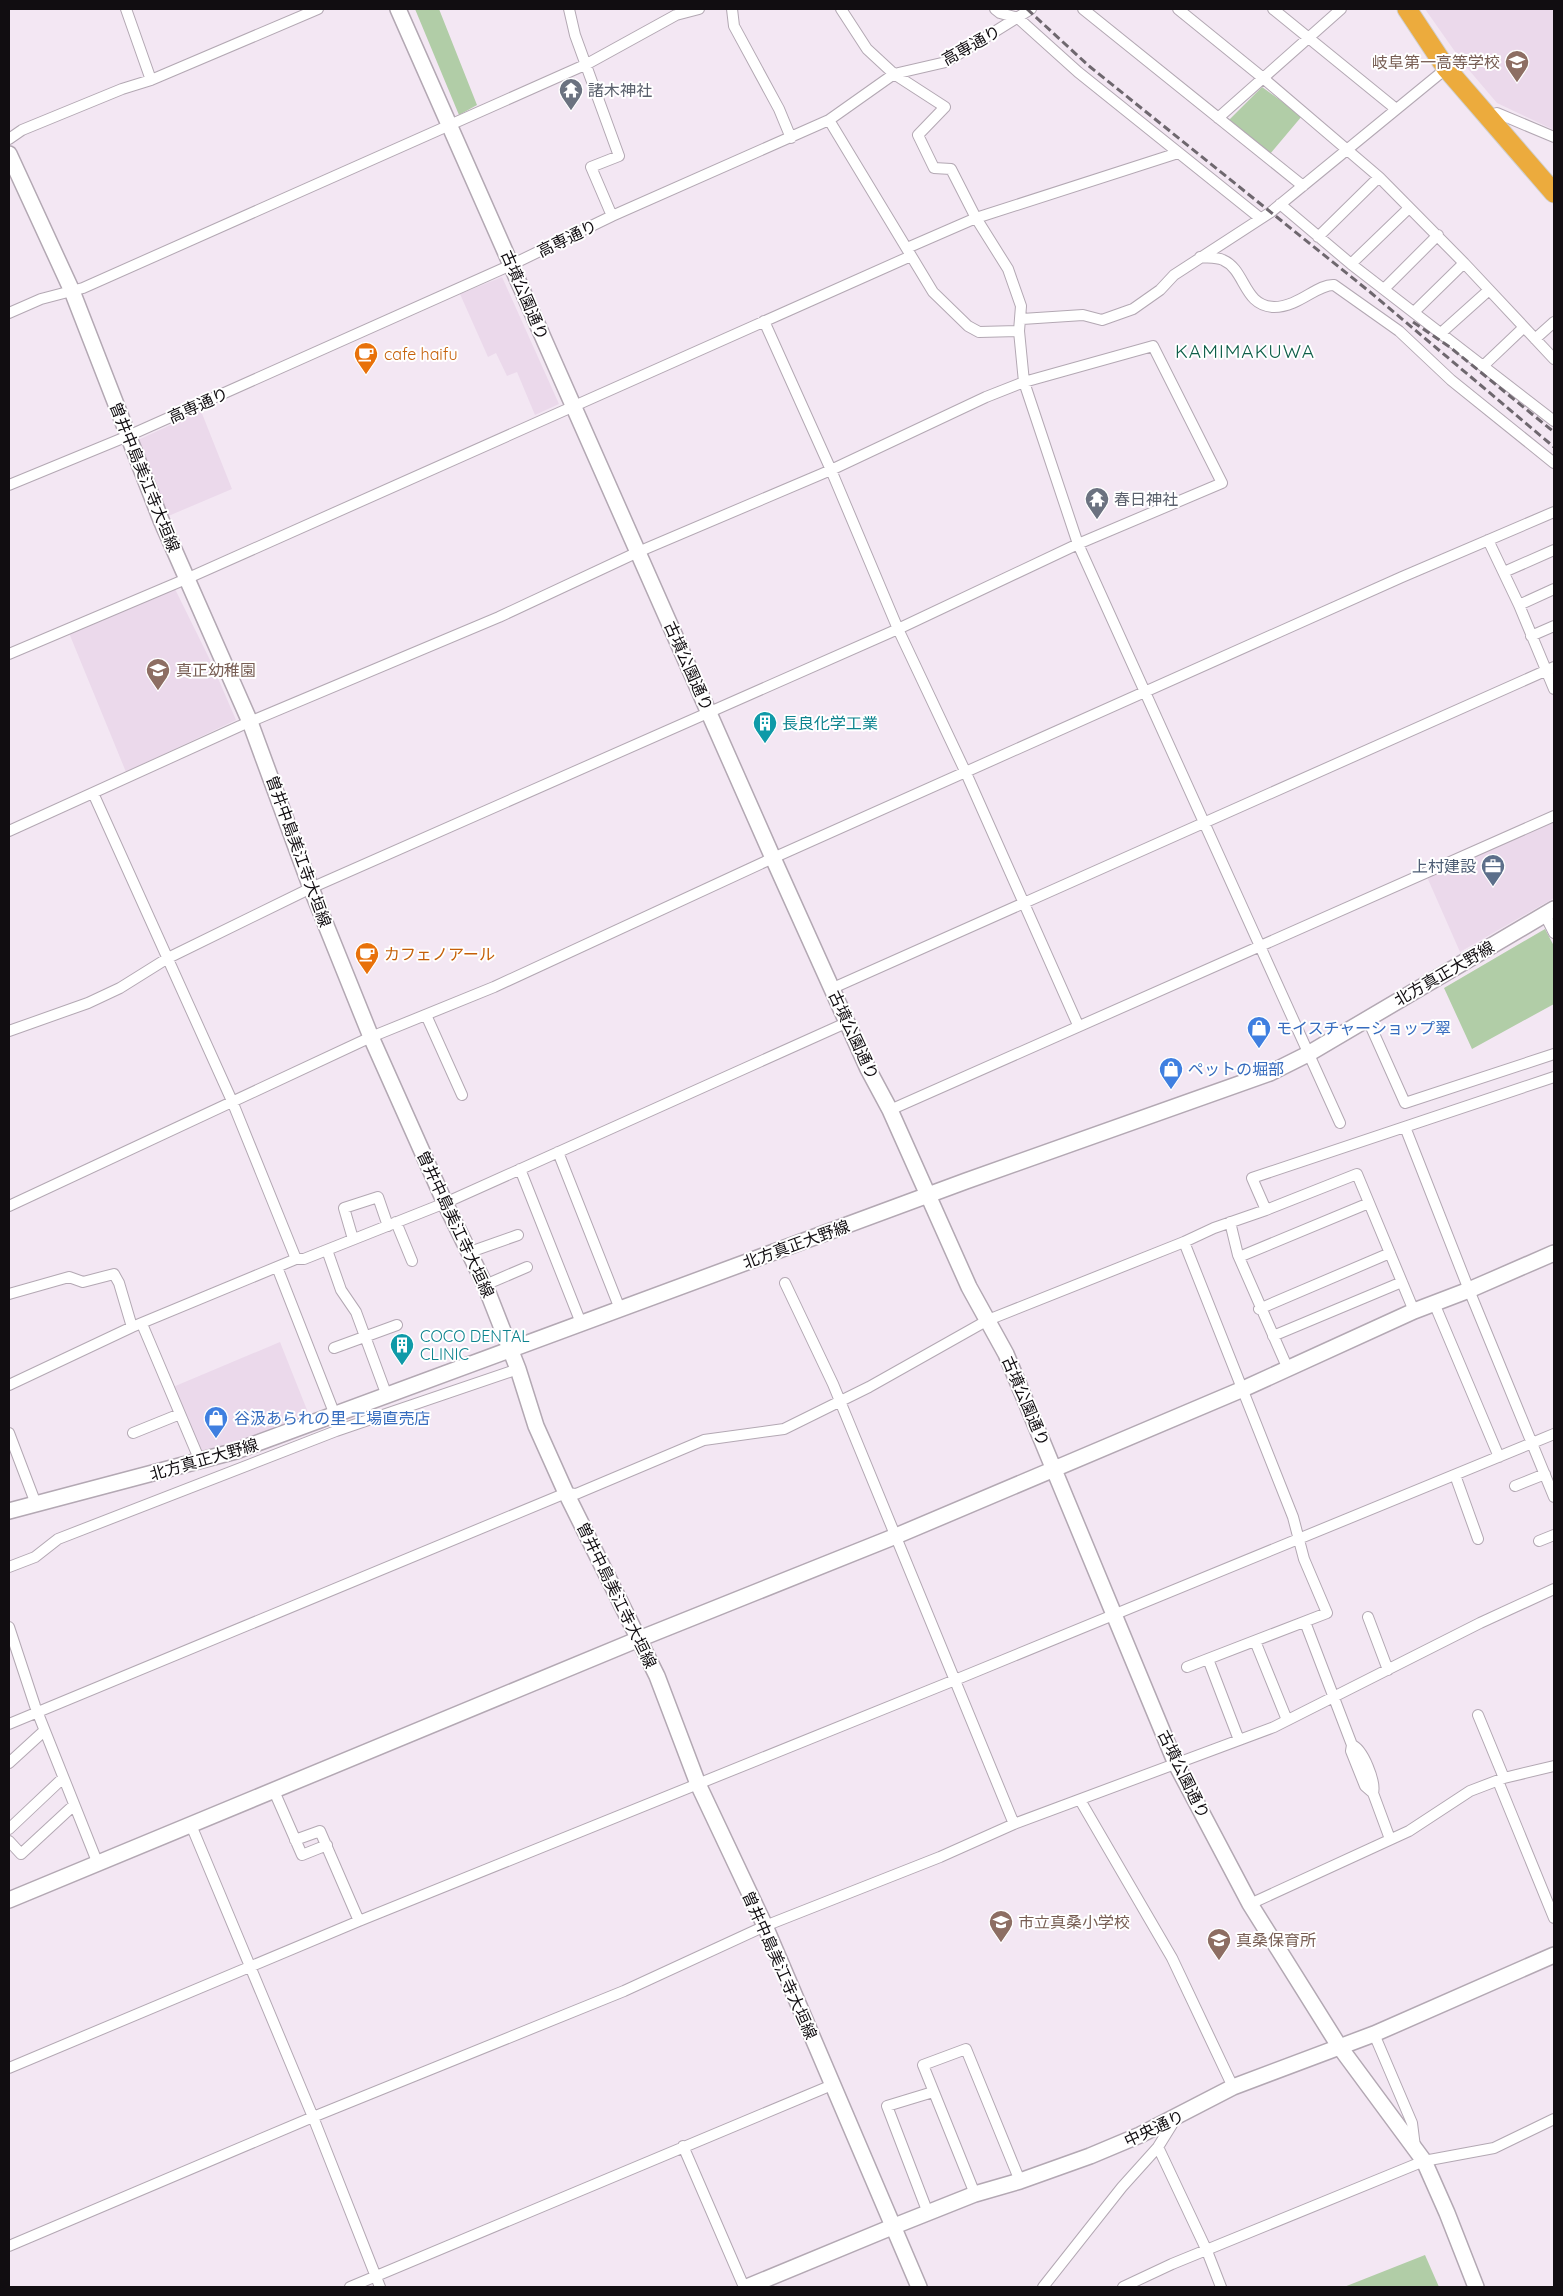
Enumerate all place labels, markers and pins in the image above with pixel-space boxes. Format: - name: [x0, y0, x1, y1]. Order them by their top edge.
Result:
- school or university icon: 岐阜第一高等学校: [1504, 49, 1530, 83]
- place label: 岐阜第一高等学校: [1372, 52, 1500, 72]
- temple icon: 諸木神社: [558, 77, 584, 111]
- place label: 諸木神社: [588, 80, 652, 100]
- cafe icon: cafe haifu: [353, 341, 379, 375]
- place label: cafe haifu: [384, 344, 458, 364]
- temple icon: 春日神社: [1084, 486, 1110, 520]
- place label: 春日神社: [1114, 489, 1178, 509]
- school or university icon: 真正幼稚園: [145, 657, 171, 691]
- place label: 真正幼稚園: [176, 660, 256, 680]
- building icon: 長良化学工業: [752, 710, 778, 744]
- place label: 長良化学工業: [782, 713, 878, 733]
- office icon: 上村建設: [1480, 853, 1506, 887]
- place label: 上村建設: [1412, 856, 1476, 876]
- cafe icon: カフェノアール: [354, 941, 380, 975]
- place label: カフェノアール: [384, 944, 495, 964]
- shop icon: モイスチャーショップ翠: [1246, 1015, 1272, 1049]
- place label: モイスチャーショップ翠: [1276, 1018, 1451, 1038]
- shop icon: ペットの堀部: [1158, 1056, 1184, 1090]
- place label: ペットの堀部: [1188, 1059, 1284, 1079]
- place label: COCO DENTAL CLINIC: [420, 1326, 530, 1364]
- building icon: COCO DENTAL CLINIC: [389, 1332, 415, 1366]
- shop icon: 谷汲あられの里 工場直売店: [203, 1405, 229, 1439]
- place label: 谷汲あられの里 工場直売店: [234, 1408, 430, 1428]
- school or university icon: 市立真桑小学校: [988, 1909, 1014, 1943]
- place label: 市立真桑小学校: [1018, 1912, 1130, 1932]
- school or university icon: 真桑保育所: [1206, 1927, 1232, 1961]
- place label: 真桑保育所: [1236, 1930, 1316, 1950]

